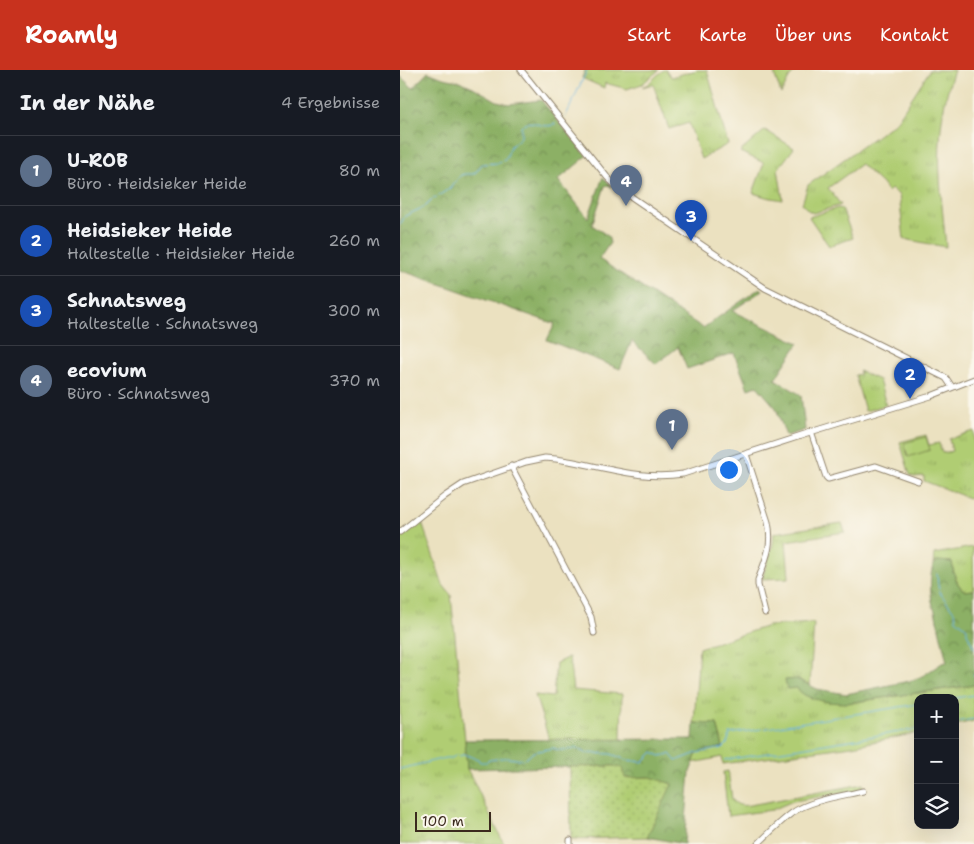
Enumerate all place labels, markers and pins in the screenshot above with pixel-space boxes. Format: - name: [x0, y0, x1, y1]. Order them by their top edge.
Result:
- pin: 4: [610, 165, 642, 206]
- pin: 3: [675, 200, 707, 241]
- pin: 2: [894, 358, 926, 399]
- pin: 1: [656, 409, 688, 450]

